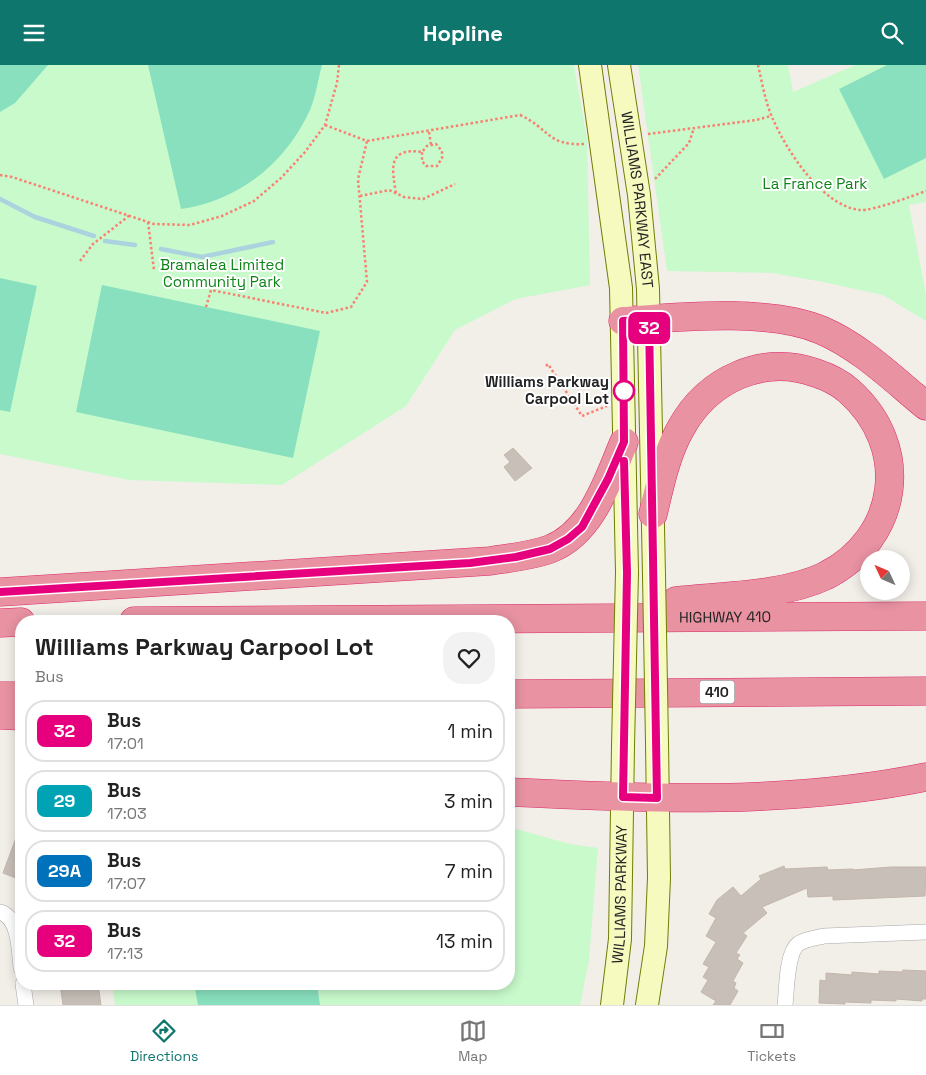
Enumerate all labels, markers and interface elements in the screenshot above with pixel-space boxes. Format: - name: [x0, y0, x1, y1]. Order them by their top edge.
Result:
- icon: menu: [20, 19, 48, 47]
- text: Hopline: [423, 19, 503, 47]
- icon: search: [878, 19, 906, 47]
- street label: WILLIAMS PARKWAY EAST: [617, 110, 658, 289]
- park label: La France Park: [763, 174, 867, 193]
- park label: Bramalea Limited Community Park: [160, 255, 284, 291]
- line badge: 32: [626, 312, 672, 344]
- text: 32: [638, 316, 660, 339]
- place label: Williams Parkway Carpool Lot: [485, 372, 609, 408]
- marker: Williams Parkway Carpool Lot: [613, 380, 635, 402]
- north arrow: [860, 550, 910, 600]
- map controls: [860, 550, 910, 600]
- street label: HIGHWAY 410: [679, 607, 771, 627]
- text: Williams Parkway Carpool Lot: [35, 631, 374, 662]
- button: heart: [443, 632, 495, 684]
- text: Bus: [35, 666, 64, 687]
- road number: 410: [700, 681, 734, 703]
- text: Bus: [107, 708, 141, 733]
- text: 32: [54, 719, 75, 742]
- text: 1 min: [448, 719, 493, 744]
- text: 17:01: [107, 733, 144, 754]
- text: Bus: [107, 778, 141, 803]
- text: 29: [54, 789, 75, 812]
- text: 3 min: [444, 789, 493, 814]
- text: 17:03: [107, 803, 147, 824]
- street label: WILLIAMS PARKWAY: [607, 825, 631, 965]
- text: Bus: [107, 848, 141, 873]
- text: 29A: [48, 859, 81, 882]
- text: 7 min: [445, 859, 493, 884]
- text: 17:07: [107, 873, 146, 894]
- text: Bus: [107, 918, 141, 943]
- text: 32: [54, 929, 75, 952]
- text: 13 min: [436, 929, 493, 954]
- text: 17:13: [107, 943, 143, 964]
- tab: Directions: [130, 1017, 198, 1065]
- tab: Map: [458, 1017, 487, 1065]
- tab: Tickets: [747, 1017, 796, 1065]

